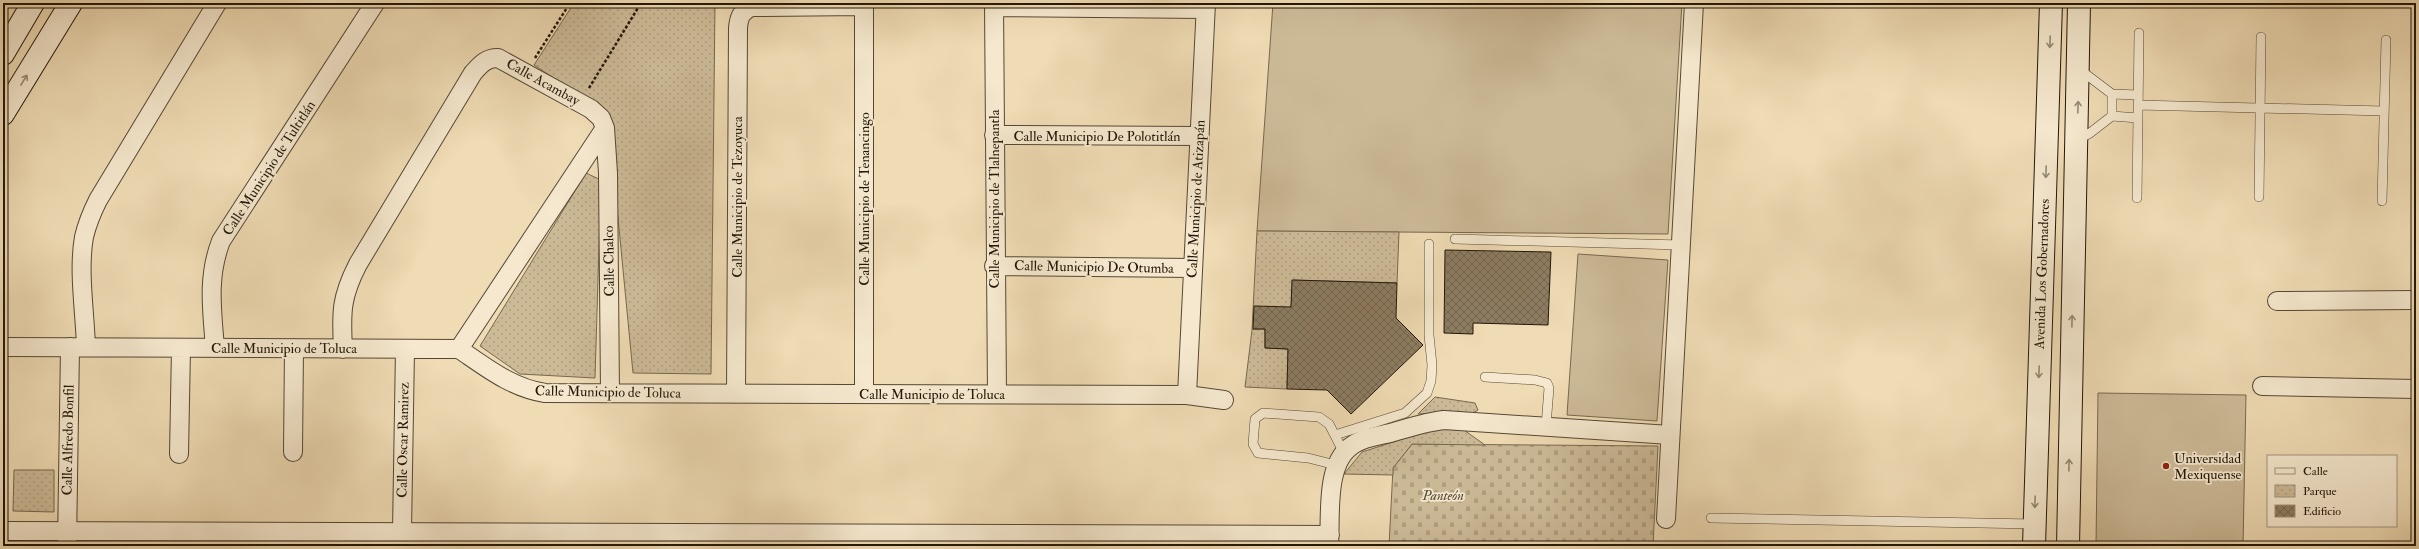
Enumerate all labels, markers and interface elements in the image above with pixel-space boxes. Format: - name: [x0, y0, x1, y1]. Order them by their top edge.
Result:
- one-way arrow: [2046, 35, 2053, 48]
- street label: Calle Acambay: [503, 55, 584, 110]
- one-way arrow: [20, 74, 28, 86]
- street label: Calle Municipio de Tultitlán: [219, 97, 320, 239]
- one-way arrow: [2074, 101, 2082, 114]
- street label: Calle Municipio de Tlalnepantla: [986, 109, 1004, 288]
- street label: Calle Municipio de Tenancingo: [856, 112, 874, 286]
- street label: Calle Municipio de Tezoyuca: [729, 116, 747, 278]
- street label: Calle Municipio de Atizapán: [1183, 119, 1210, 279]
- street label: Calle Municipio De Polotitlán: [1013, 128, 1181, 146]
- one-way arrow: [2042, 165, 2049, 178]
- street label: Avenida Los Gobernadores: [2031, 198, 2053, 350]
- street label: Calle Chalco: [600, 225, 618, 297]
- street label: Calle Municipio De Otumba: [1014, 257, 1174, 278]
- one-way arrow: [2069, 315, 2076, 328]
- street label: Calle Municipio de Toluca: [211, 340, 357, 358]
- one-way arrow: [2035, 365, 2043, 378]
- street label: Calle Oscar Ramirez: [393, 382, 413, 498]
- street label: Calle Municipio de Toluca: [535, 382, 681, 403]
- street label: Calle Alfredo Bonfil: [59, 384, 77, 496]
- street label: Calle Municipio de Toluca: [859, 386, 1005, 404]
- place label: Universidad Mexiquense: [2174, 450, 2241, 483]
- legend: [2267, 455, 2397, 527]
- one-way arrow: [2065, 459, 2073, 472]
- marker: Universidad Mexiquense: [2161, 461, 2171, 471]
- text: Calle: [2303, 464, 2328, 479]
- text: Parque: [2303, 484, 2337, 499]
- park label: Panteón: [1421, 487, 1464, 504]
- one-way arrow: [2031, 495, 2039, 508]
- text: Edificio: [2303, 504, 2341, 519]

